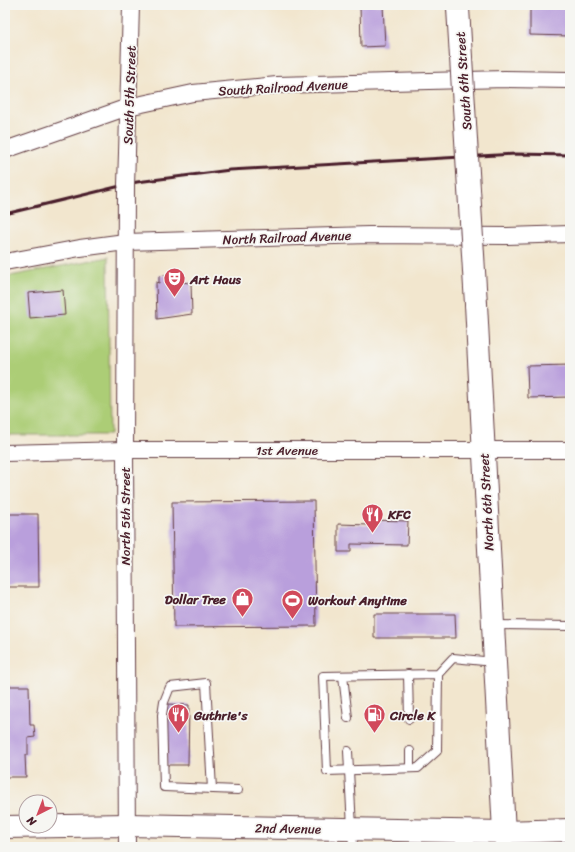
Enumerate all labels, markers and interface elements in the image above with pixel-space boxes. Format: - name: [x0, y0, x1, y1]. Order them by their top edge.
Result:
- street label: South 6th Street: [449, 31, 478, 131]
- street label: South 5th Street: [116, 45, 143, 145]
- street label: South Railroad Avenue: [218, 73, 348, 102]
- street label: North Railroad Avenue: [222, 224, 352, 251]
- theatre icon: Art Haus: [161, 266, 187, 299]
- place label: Art Haus: [189, 268, 242, 291]
- street label: 1st Avenue: [256, 439, 318, 462]
- street label: North 6th Street: [472, 452, 501, 551]
- street label: North 5th Street: [114, 466, 137, 565]
- restaurant icon: KFC: [360, 501, 386, 534]
- place label: KFC: [387, 503, 411, 526]
- shop icon: Dollar Tree: [229, 586, 255, 619]
- sports icon: Workout Anytime: [280, 587, 306, 620]
- place label: Dollar Tree: [165, 588, 226, 611]
- place label: Workout Anytime: [308, 589, 407, 612]
- restaurant icon: Guthrie's: [165, 702, 191, 735]
- fuel station icon: Circle K: [361, 702, 387, 735]
- place label: Guthrie's: [193, 704, 249, 727]
- place label: Circle K: [389, 704, 436, 727]
- north arrow: [18, 794, 58, 834]
- text: N: [22, 811, 42, 831]
- street label: 2nd Avenue: [255, 816, 321, 841]

